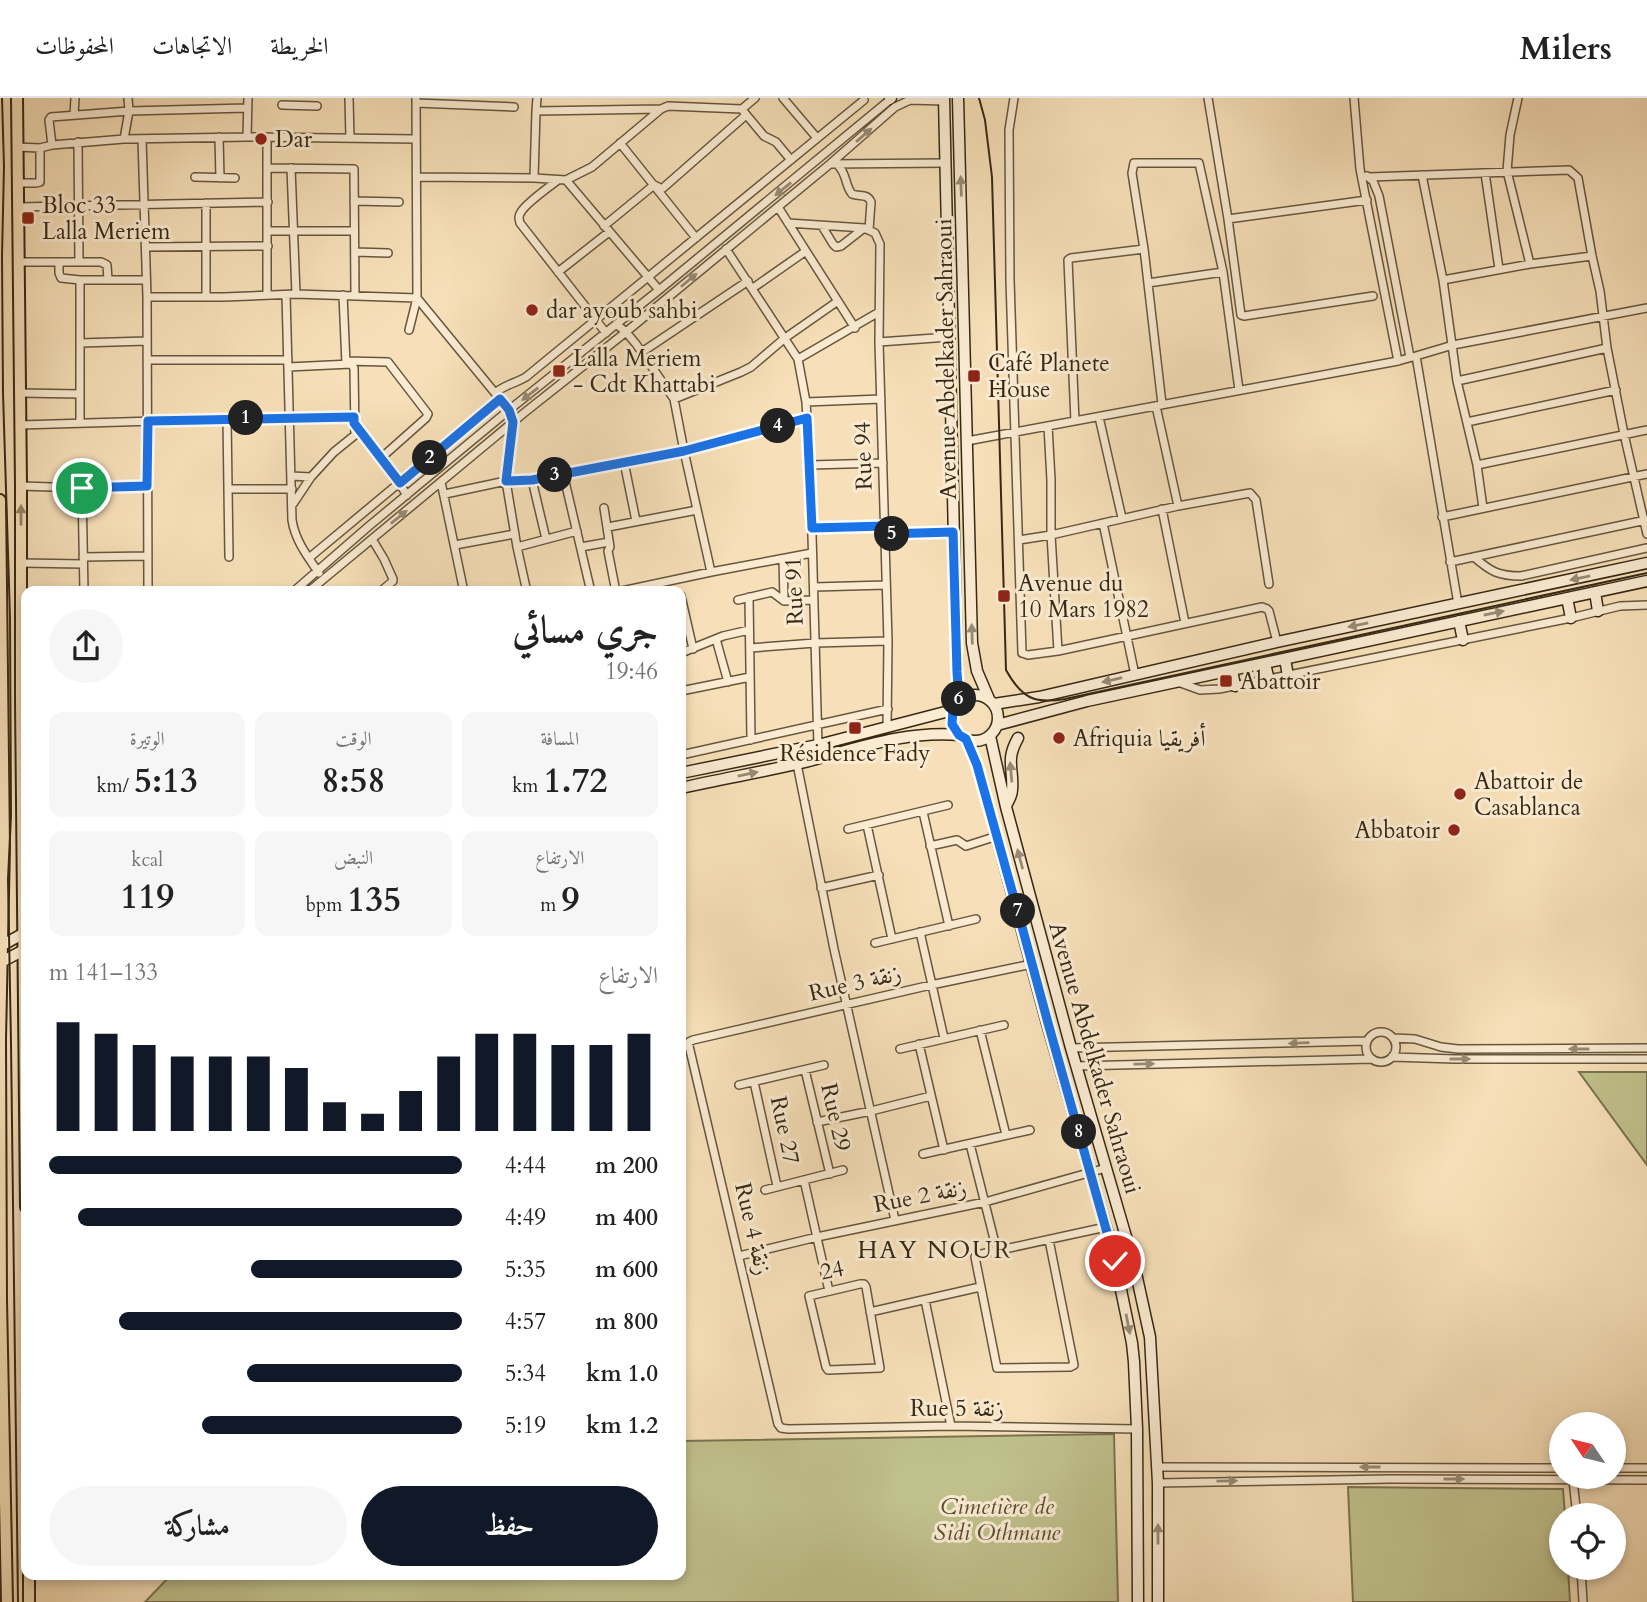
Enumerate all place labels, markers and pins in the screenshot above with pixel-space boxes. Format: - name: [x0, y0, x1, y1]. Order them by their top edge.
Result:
- place label: Dar: [275, 124, 313, 155]
- marker: Dar: [253, 131, 269, 147]
- place label: Bloc 33 Lalla Meriem: [42, 190, 171, 247]
- marker: Bloc 33 Lalla Meriem: [20, 210, 36, 226]
- place label: dar ayoub sahbi: [546, 295, 697, 326]
- marker: dar ayoub sahbi: [524, 302, 540, 318]
- place label: Lalla Meriem - Cdt Khattabi: [573, 343, 716, 400]
- place label: Café Planete House: [988, 348, 1110, 405]
- marker: Lalla Meriem - Cdt Khattabi: [551, 363, 567, 379]
- marker: Café Planete House: [966, 368, 982, 384]
- pin: 1: [229, 400, 264, 436]
- pin: 4: [760, 408, 796, 444]
- pin: 2: [412, 440, 448, 476]
- pin: [52, 458, 112, 518]
- pin: 3: [538, 458, 572, 492]
- pin: 5: [874, 516, 910, 551]
- place label: Avenue du 10 Mars 1982: [1018, 568, 1149, 625]
- marker: Avenue du 10 Mars 1982: [996, 588, 1012, 604]
- place label: Abattoir: [1240, 666, 1321, 697]
- marker: Abattoir: [1218, 673, 1234, 689]
- pin: 6: [942, 682, 976, 716]
- marker: Résidence Fady: [847, 720, 863, 736]
- place label: Afriquia أفريقيا: [1073, 722, 1206, 754]
- marker: Afriquia أفريقيا: [1051, 730, 1067, 746]
- place label: Résidence Fady: [780, 738, 930, 769]
- place label: Abattoir de Casablanca: [1474, 766, 1583, 823]
- marker: Abattoir de Casablanca: [1452, 786, 1468, 802]
- place label: Abbatoir: [1354, 815, 1441, 846]
- marker: Abbatoir: [1446, 822, 1462, 838]
- pin: 7: [1000, 894, 1036, 928]
- pin: 8: [1062, 1114, 1096, 1150]
- pin: [1085, 1231, 1145, 1291]

